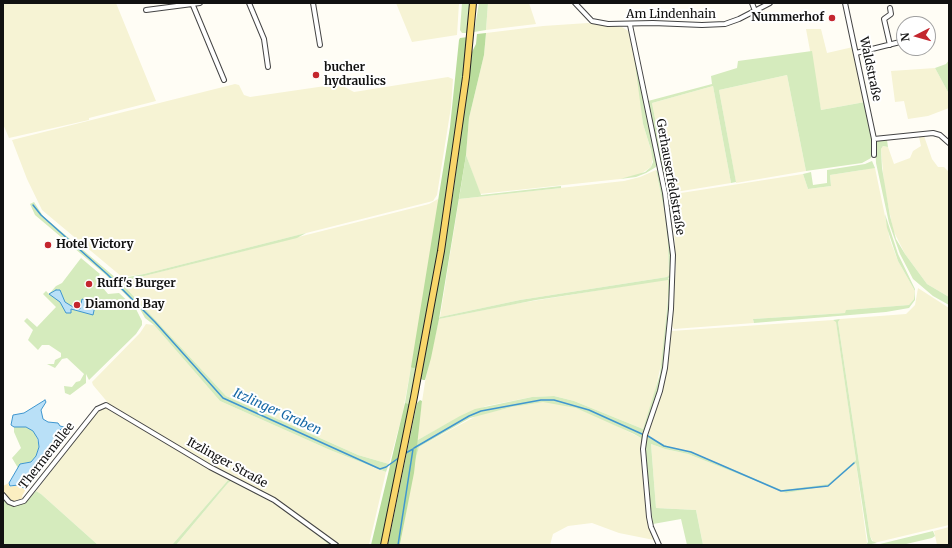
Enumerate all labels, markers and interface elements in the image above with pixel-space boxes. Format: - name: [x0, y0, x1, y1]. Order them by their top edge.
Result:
- street label: Am Lindenhain: [626, 8, 716, 22]
- place label: Nummerhof: [751, 11, 824, 25]
- marker: Nummerhof: [827, 13, 837, 23]
- north arrow: [896, 16, 936, 56]
- text: N: [898, 32, 912, 42]
- street label: Waldstraße: [856, 35, 884, 103]
- place label: bucher hydraulics: [324, 61, 386, 89]
- marker: bucher hydraulics: [311, 70, 321, 80]
- street label: Gerhauserfeldstraße: [653, 118, 687, 236]
- place label: Hotel Victory: [56, 238, 134, 252]
- marker: Hotel Victory: [43, 240, 53, 250]
- place label: Ruff's Burger: [97, 277, 176, 291]
- marker: Ruff's Burger: [84, 279, 94, 289]
- place label: Diamond Bay: [85, 298, 165, 312]
- marker: Diamond Bay: [72, 300, 82, 310]
- water label: Itzlinger Graben: [230, 386, 324, 438]
- street label: Thermenallee: [16, 420, 78, 492]
- street label: Itzlinger Straße: [184, 435, 270, 491]

